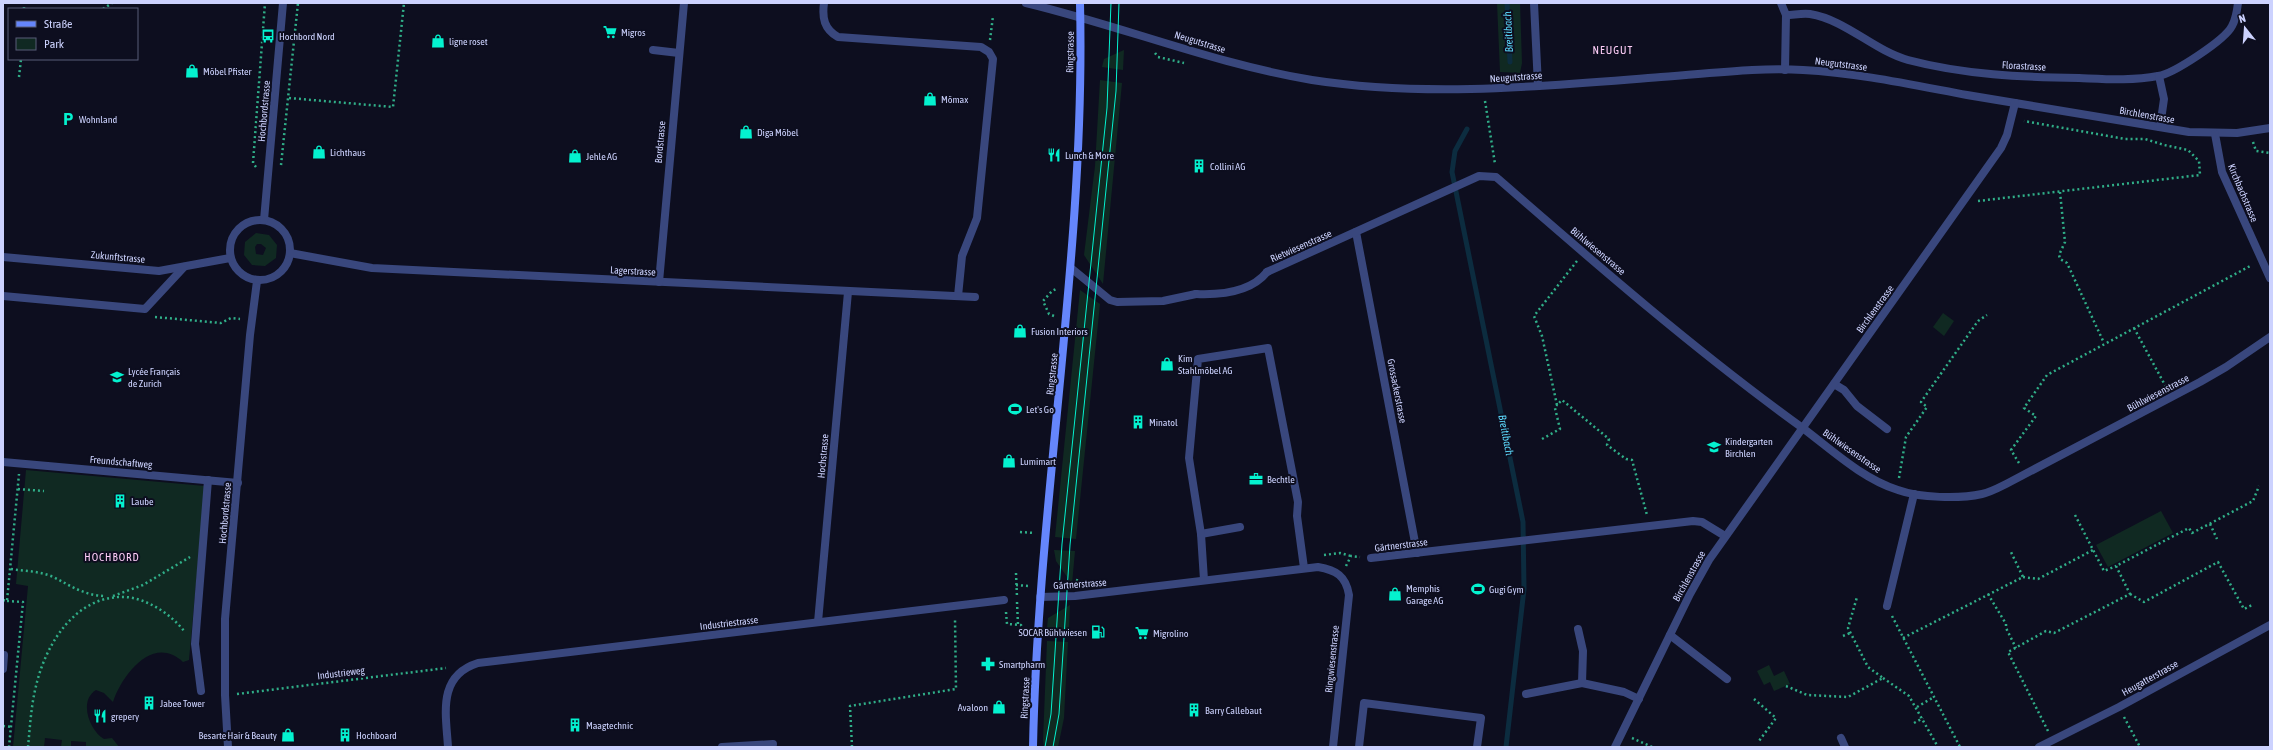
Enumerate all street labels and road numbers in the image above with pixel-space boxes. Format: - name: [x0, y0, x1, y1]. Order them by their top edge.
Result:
- street label: Neugutstrasse: [1173, 29, 1227, 55]
- street label: Ringstrasse: [1064, 31, 1076, 73]
- street label: Neugutstrasse: [1814, 55, 1868, 73]
- street label: Florastrasse: [2002, 59, 2047, 73]
- street label: Neugutstrasse: [1489, 70, 1543, 84]
- street label: Hochbordstrasse: [256, 79, 272, 142]
- street label: Birchlenstrasse: [2119, 105, 2176, 125]
- street label: Bordstrasse: [653, 120, 667, 164]
- street label: Kirchbachstrasse: [2226, 162, 2260, 224]
- street label: Bühlwiesenstrasse: [1568, 225, 1628, 277]
- street label: Rietwiesenstrasse: [1269, 227, 1334, 264]
- street label: Zukunftstrasse: [90, 249, 146, 265]
- street label: Lagerstrasse: [610, 264, 656, 278]
- street label: Birchlenstrasse: [1854, 283, 1896, 335]
- street label: Ringstrasse: [1044, 352, 1060, 395]
- street label: Grossackerstrasse: [1385, 358, 1409, 425]
- street label: Bühlwiesenstrasse: [2125, 372, 2191, 414]
- street label: Bühlwiesenstrasse: [1821, 427, 1883, 475]
- street label: Hochstrasse: [816, 433, 830, 479]
- street label: Freundschaftweg: [89, 454, 153, 470]
- street label: Hochbordstrasse: [217, 481, 233, 544]
- street label: Gärtnerstrasse: [1374, 536, 1429, 554]
- street label: Birchlenstrasse: [1671, 548, 1708, 603]
- street label: Gärtnerstrasse: [1053, 577, 1107, 591]
- street label: Industriestrasse: [699, 614, 759, 632]
- street label: Ringwiesenstrasse: [1323, 624, 1341, 693]
- street label: Heugatterstrasse: [2120, 658, 2180, 698]
- street label: Industrieweg: [317, 665, 366, 681]
- street label: Ringstrasse: [1018, 676, 1032, 719]

